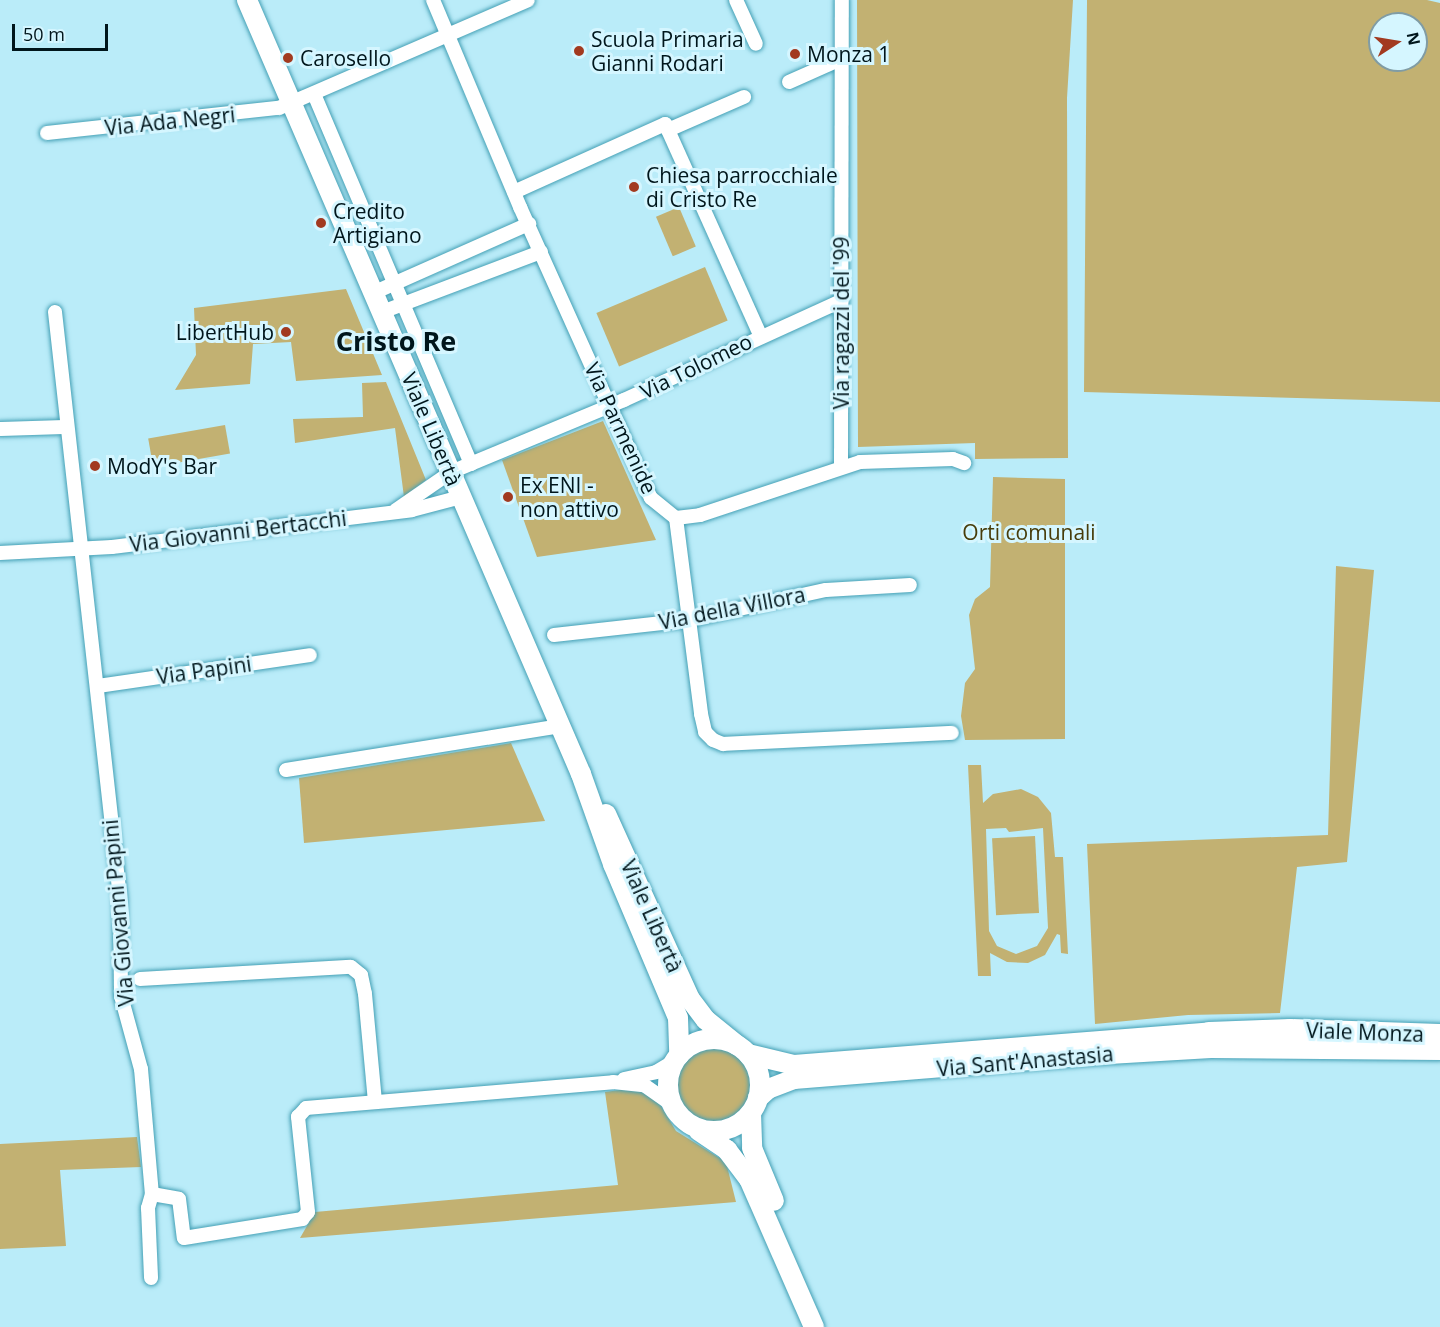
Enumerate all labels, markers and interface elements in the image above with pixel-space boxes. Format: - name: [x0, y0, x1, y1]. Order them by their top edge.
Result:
- scale bar: [15, 12, 111, 50]
- north arrow: [1368, 12, 1428, 72]
- text: 50 m: [23, 22, 65, 46]
- place label: Scuola Primaria Gianni Rodari: [591, 26, 744, 76]
- text: N: [1402, 30, 1426, 47]
- place label: Monza 1: [807, 41, 890, 67]
- marker: Scuola Primaria Gianni Rodari: [572, 44, 586, 58]
- place label: Carosello: [300, 45, 391, 71]
- marker: Monza 1: [788, 47, 802, 61]
- marker: Carosello: [281, 51, 295, 65]
- street label: Via Ada Negri: [103, 102, 237, 140]
- place label: Chiesa parrocchiale di Cristo Re: [646, 162, 838, 212]
- marker: Chiesa parrocchiale di Cristo Re: [627, 180, 641, 194]
- place label: Credito Artigiano: [333, 198, 422, 248]
- marker: Credito Artigiano: [314, 216, 328, 230]
- street label: Via ragazzi del '99: [828, 237, 854, 409]
- place label: LibertHub: [176, 319, 274, 345]
- marker: LibertHub: [279, 325, 293, 339]
- district label: Cristo Re: [336, 325, 456, 357]
- street label: Via Tolomeo: [636, 328, 756, 404]
- street label: Via Parmenide: [580, 358, 662, 498]
- street label: Viale Libertà: [397, 369, 467, 489]
- place label: ModY's Bar: [107, 453, 217, 479]
- marker: ModY's Bar: [88, 459, 102, 473]
- place label: Ex ENI - non attivo: [520, 472, 619, 522]
- marker: Ex ENI - non attivo: [501, 490, 515, 504]
- street label: Via Giovanni Bertacchi: [128, 505, 348, 557]
- park label: Orti comunali: [962, 519, 1096, 545]
- street label: Via della Villora: [657, 581, 807, 635]
- street label: Via Papini: [155, 651, 253, 689]
- street label: Via Giovanni Papini: [97, 819, 139, 1007]
- street label: Viale Libertà: [616, 856, 688, 976]
- street label: Viale Monza: [1306, 1017, 1424, 1047]
- street label: Via Sant'Anastasia: [936, 1041, 1114, 1081]

